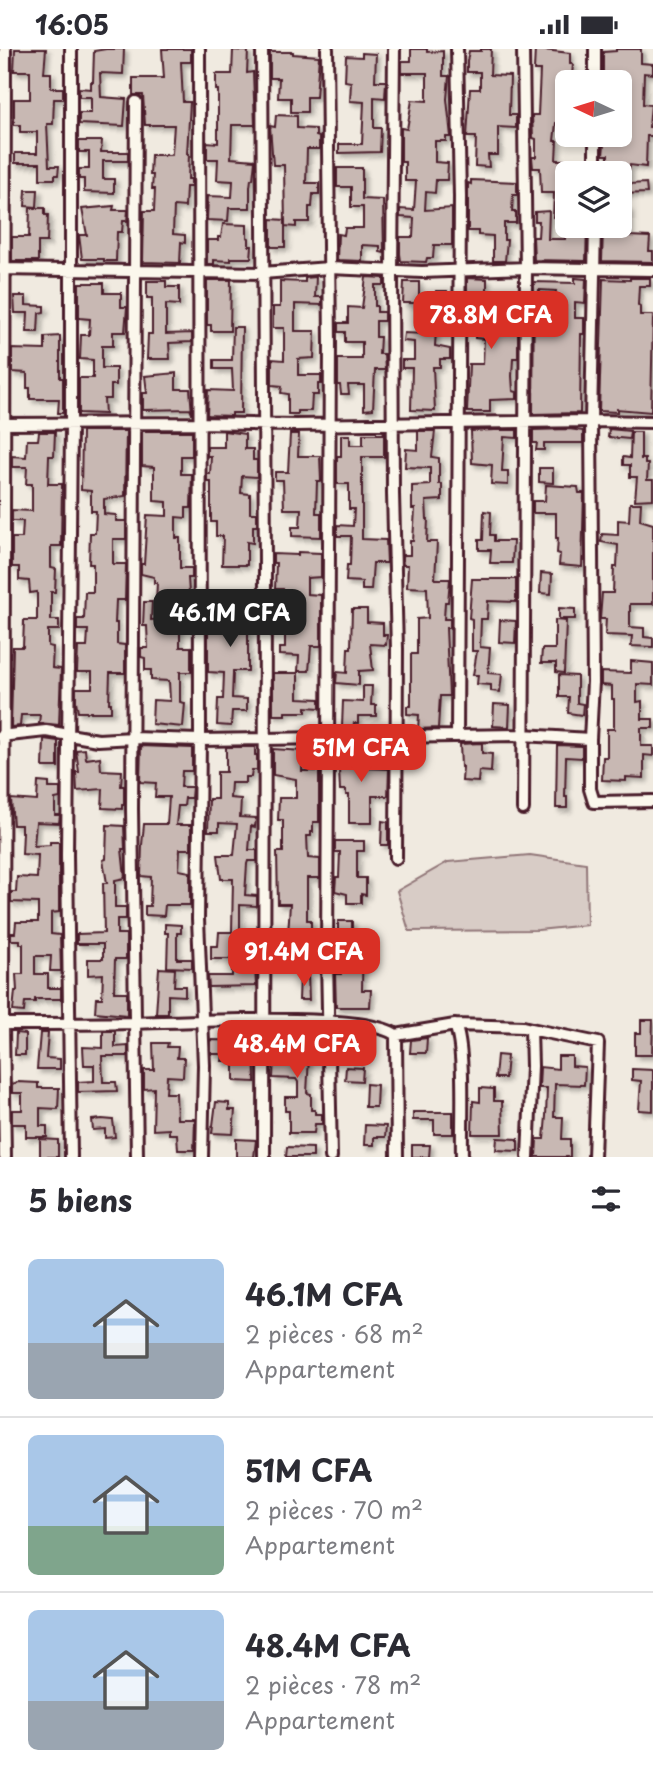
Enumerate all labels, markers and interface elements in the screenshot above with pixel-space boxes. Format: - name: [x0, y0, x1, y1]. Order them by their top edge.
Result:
- text: 16:05: [35, 5, 109, 44]
- north arrow: [555, 70, 632, 147]
- map controls: [555, 70, 632, 238]
- button: layers: [555, 161, 632, 238]
- pin: 78.8M CFA: [411, 292, 571, 351]
- text: 78.8M CFA: [429, 296, 553, 331]
- pin: 46.1M CFA: [150, 589, 310, 649]
- text: 46.1M CFA: [169, 594, 291, 629]
- pin: 51M CFA: [296, 725, 426, 784]
- text: 51M CFA: [312, 729, 410, 764]
- pin: 91.4M CFA: [224, 929, 384, 988]
- text: 91.4M CFA: [244, 933, 364, 968]
- pin: 48.4M CFA: [217, 1021, 377, 1080]
- text: 48.4M CFA: [233, 1025, 361, 1060]
- text: 5 biens: [28, 1177, 132, 1222]
- icon: filters: [587, 1180, 625, 1218]
- text: 46.1M CFA: [245, 1271, 403, 1316]
- icon: home: [84, 1287, 168, 1371]
- text: 2 pièces · 68 m²: [245, 1316, 424, 1351]
- text: Appartement: [245, 1351, 395, 1386]
- text: 51M CFA: [245, 1447, 373, 1492]
- icon: home: [84, 1463, 168, 1547]
- text: 2 pièces · 70 m²: [245, 1492, 423, 1527]
- text: Appartement: [245, 1527, 395, 1562]
- text: 48.4M CFA: [245, 1622, 411, 1667]
- icon: home: [84, 1638, 168, 1722]
- text: 2 pièces · 78 m²: [245, 1667, 421, 1702]
- text: Appartement: [245, 1702, 395, 1737]

